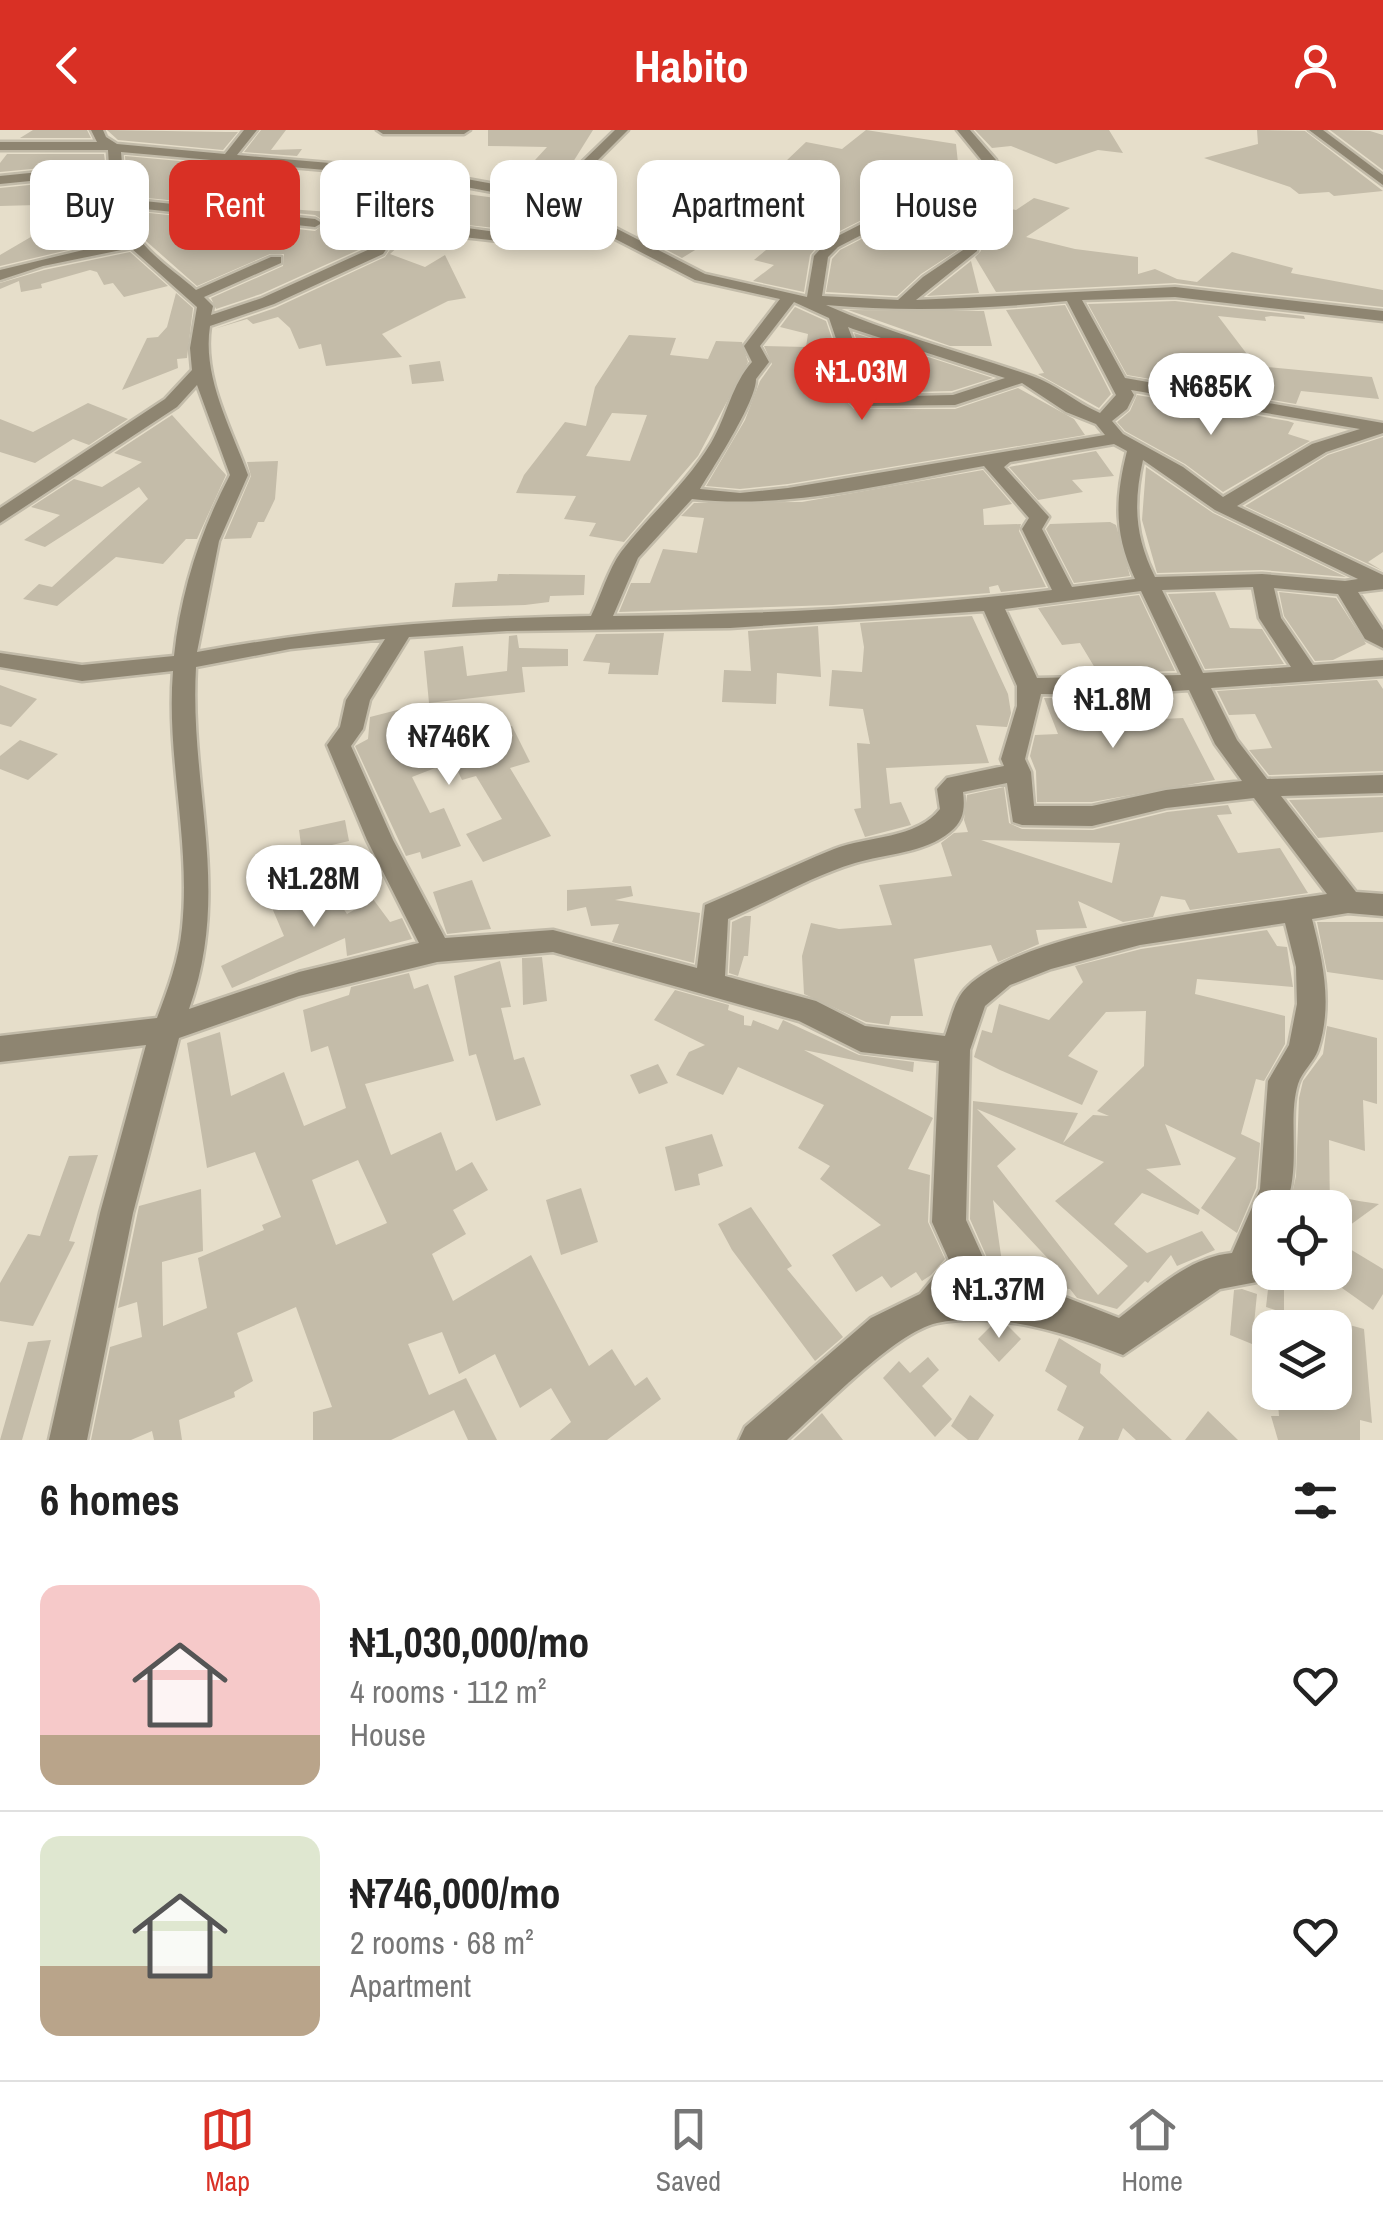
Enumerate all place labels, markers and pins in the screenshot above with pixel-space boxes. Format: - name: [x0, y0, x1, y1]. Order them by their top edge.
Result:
- pin: ₦1.03M: [781, 338, 943, 423]
- pin: ₦685K: [1141, 353, 1281, 438]
- pin: ₦1.8M: [1043, 666, 1183, 751]
- pin: ₦746K: [379, 703, 519, 788]
- pin: ₦1.28M: [233, 845, 395, 930]
- pin: ₦1.37M: [918, 1256, 1080, 1341]

